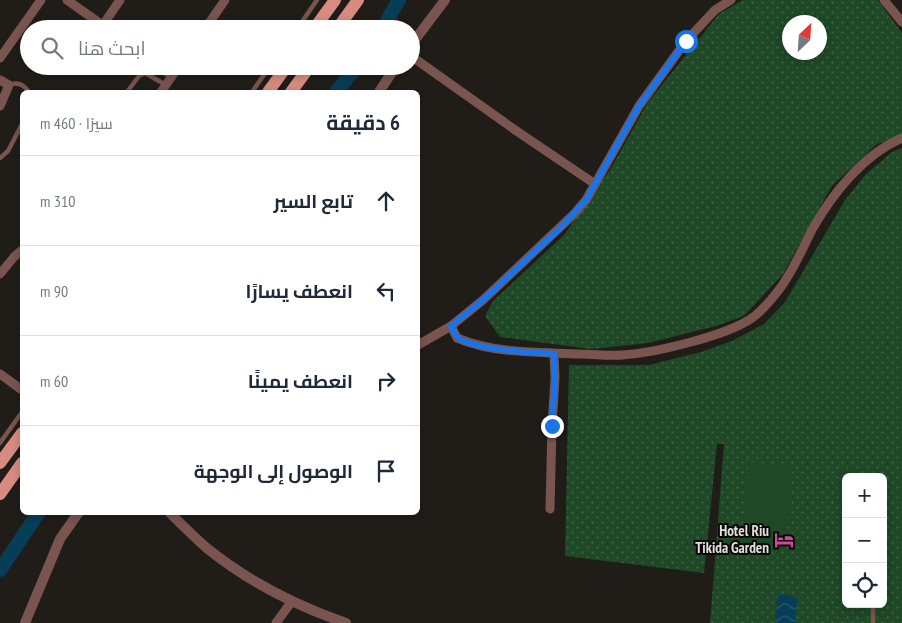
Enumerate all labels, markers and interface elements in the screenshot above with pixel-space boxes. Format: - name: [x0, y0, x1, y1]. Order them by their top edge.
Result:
- north arrow: [782, 15, 827, 60]
- search box: [20, 20, 420, 75]
- route start: [675, 30, 698, 53]
- icon: search: [38, 34, 66, 62]
- text: ابحث هنا: [78, 36, 146, 60]
- text: 6 دقيقة: [326, 109, 400, 136]
- text: سيرًا · 460 m: [40, 113, 113, 133]
- icon: ahead: [372, 187, 400, 215]
- text: تابع السير: [274, 189, 353, 213]
- text: 310 m: [40, 191, 75, 211]
- icon: left: [372, 277, 400, 305]
- text: انعطف يسارًا: [245, 279, 353, 303]
- text: 90 m: [40, 281, 68, 301]
- icon: right: [372, 367, 400, 395]
- text: انعطف يمينًا: [248, 369, 353, 393]
- text: 60 m: [40, 371, 68, 391]
- route end: [541, 415, 564, 438]
- icon: arrive: [372, 457, 400, 485]
- text: الوصول إلى الوجهة: [194, 459, 353, 483]
- map controls: [842, 473, 887, 608]
- button: +: [842, 473, 887, 518]
- button: −: [842, 518, 887, 563]
- place label: Hotel Riu Tikida Garden: [695, 521, 769, 557]
- hotel icon: Hotel Riu Tikida Garden: [773, 529, 795, 551]
- button: locate: [842, 563, 887, 608]

